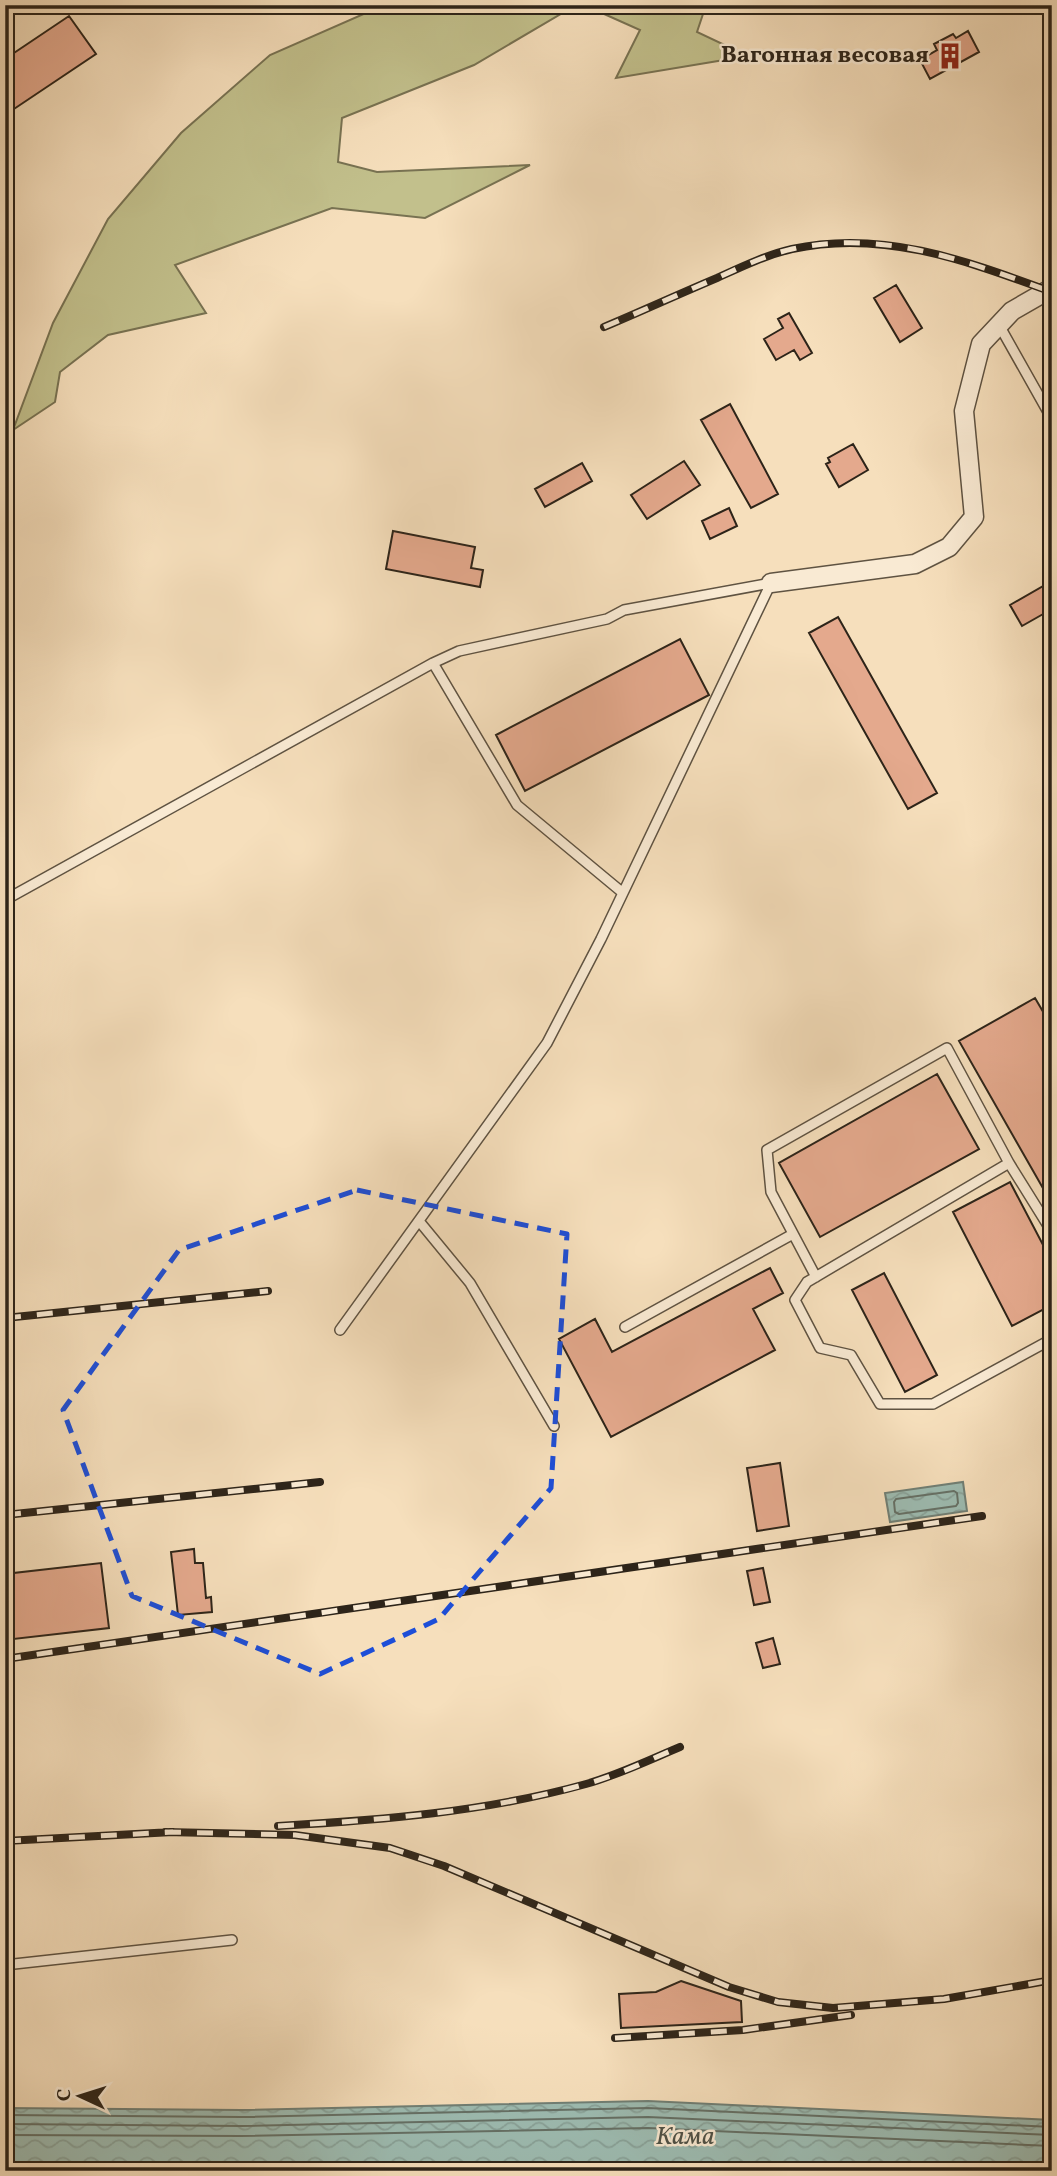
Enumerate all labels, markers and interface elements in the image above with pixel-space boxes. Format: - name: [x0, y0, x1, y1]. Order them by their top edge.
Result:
- place label: Вагонная весовая: [721, 39, 929, 73]
- building icon: Вагонная весовая: [935, 41, 965, 71]
- north arrow: [46, 2060, 116, 2130]
- text: С: [52, 2088, 78, 2102]
- water label: Кама: [656, 2119, 714, 2155]

